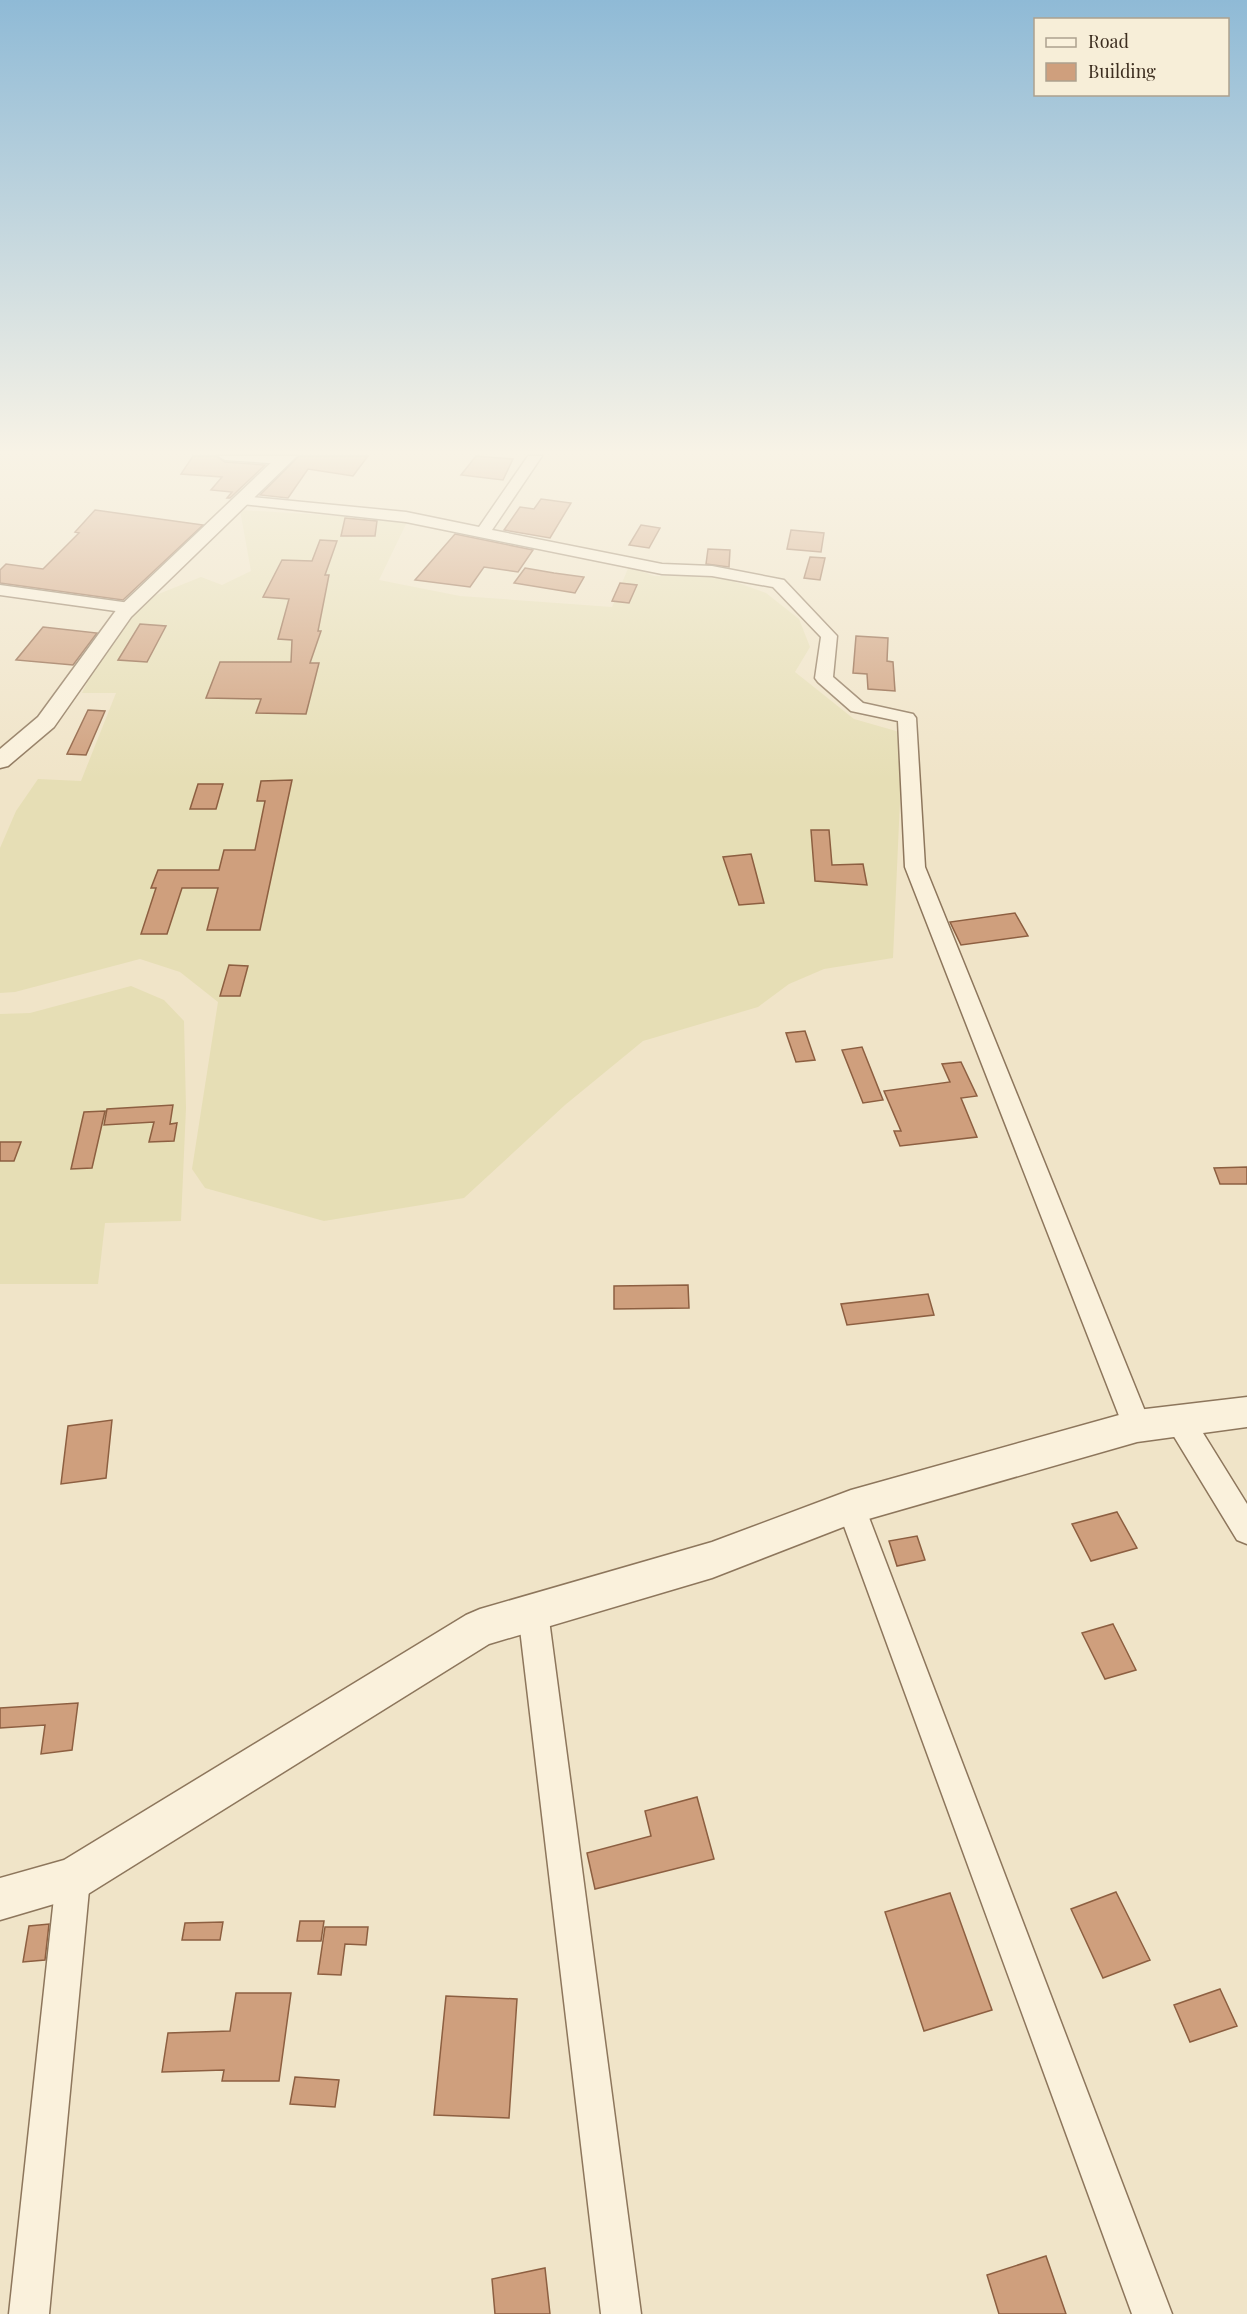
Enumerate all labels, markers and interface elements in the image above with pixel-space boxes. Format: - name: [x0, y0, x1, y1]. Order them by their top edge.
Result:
- legend: [1034, 18, 1229, 96]
- text: Road: [1088, 29, 1129, 53]
- text: Building: [1088, 59, 1156, 83]

